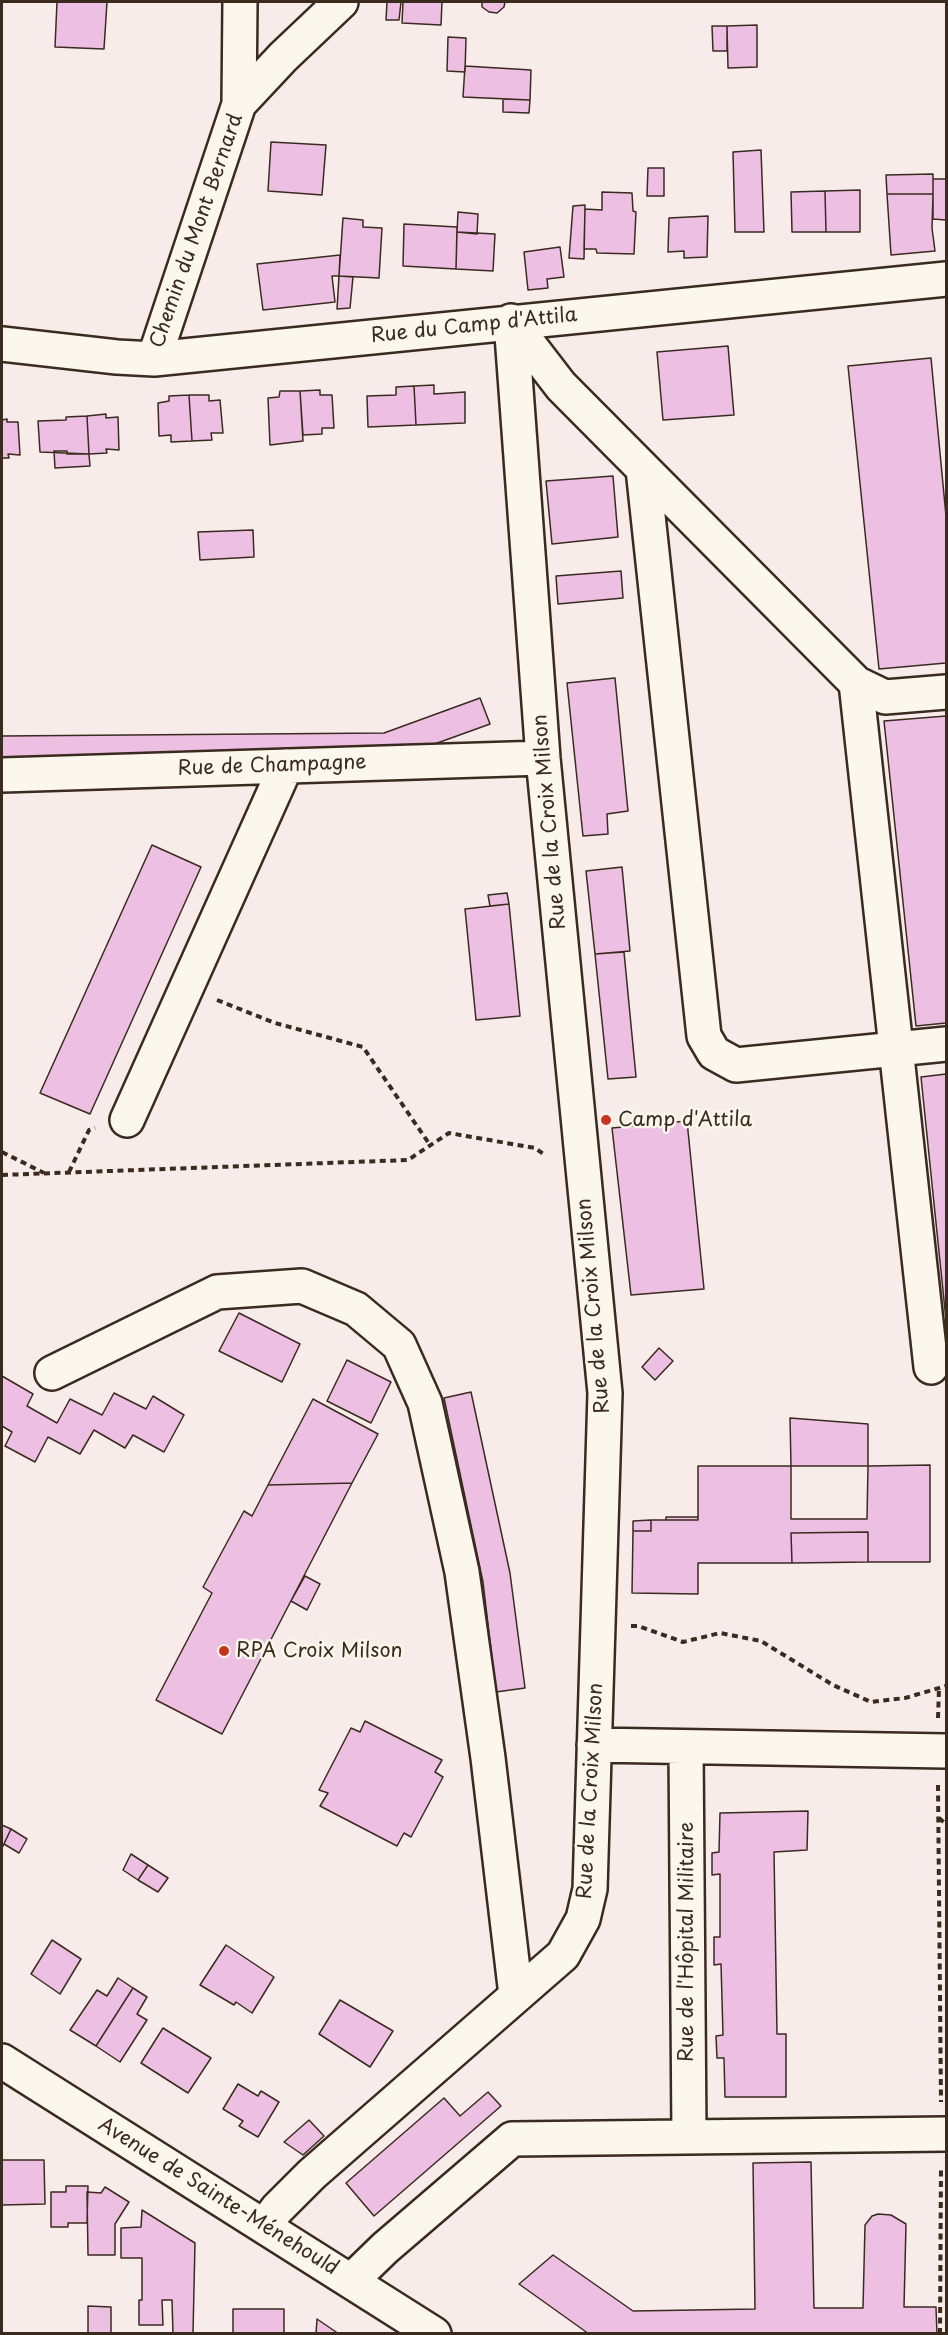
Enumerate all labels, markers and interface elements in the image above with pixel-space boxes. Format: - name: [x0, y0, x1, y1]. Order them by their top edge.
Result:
- street label: Chemin du Mont Bernard: [146, 111, 248, 351]
- street label: Rue du Camp d'Attila: [370, 303, 578, 349]
- street label: Rue de la Croix Milson: [529, 713, 571, 931]
- street label: Rue de Champagne: [177, 751, 367, 781]
- place label: Camp d'Attila: [618, 1108, 752, 1132]
- marker: Camp d'Attila: [599, 1113, 613, 1127]
- street label: Rue de la Croix Milson: [573, 1197, 615, 1415]
- place label: RPA Croix Milson: [236, 1639, 403, 1663]
- marker: RPA Croix Milson: [217, 1644, 231, 1658]
- street label: Rue de la Croix Milson: [573, 1682, 609, 1900]
- street label: Rue de l'Hôpital Militaire: [675, 1822, 699, 2062]
- street label: Avenue de Sainte-Ménehould: [94, 2113, 342, 2281]

